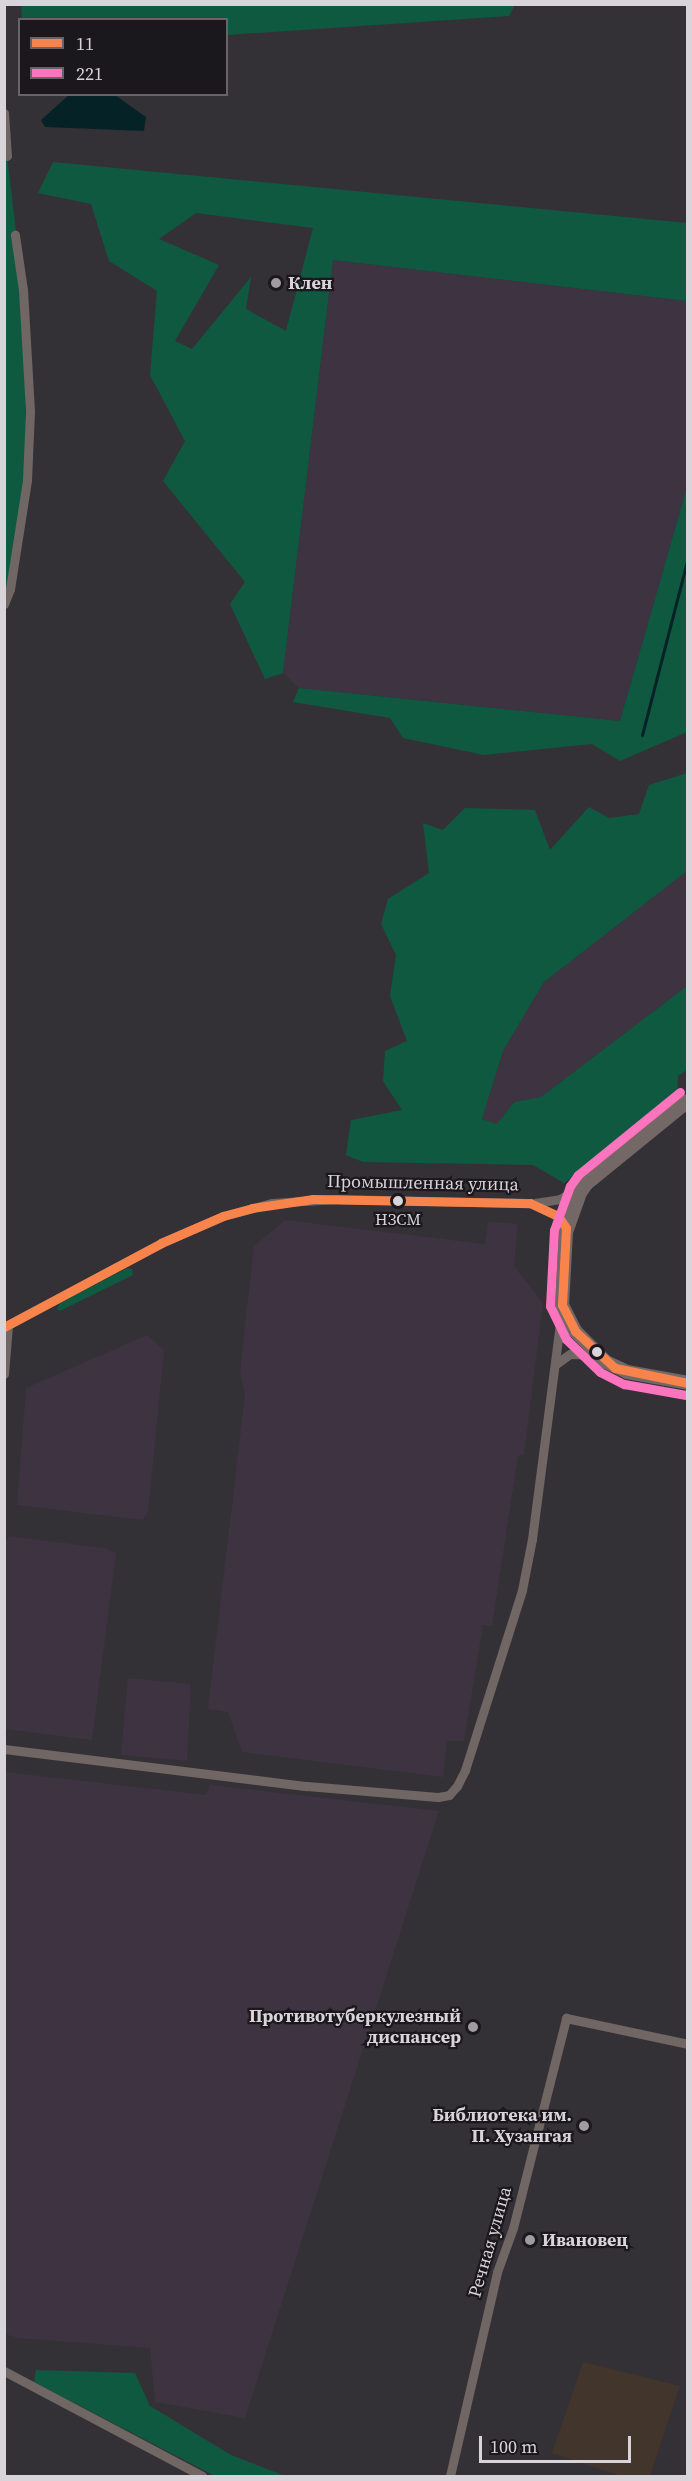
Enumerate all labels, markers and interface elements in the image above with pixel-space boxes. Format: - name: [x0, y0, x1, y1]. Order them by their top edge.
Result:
- legend: [18, 18, 228, 96]
- text: 11: [76, 31, 94, 56]
- text: 221: [76, 61, 103, 86]
- place label: Клен: [288, 272, 332, 294]
- marker: Клен: [269, 276, 283, 290]
- street label: Промышленная улица: [327, 1171, 519, 1195]
- marker: НЗСМ: [392, 1195, 404, 1207]
- place label: НЗСМ: [375, 1209, 421, 1229]
- unlabelled marker: [591, 1346, 603, 1358]
- place label: Противотуберкулезный диспансер: [249, 2006, 461, 2048]
- marker: Противотуберкулезный диспансер: [466, 2020, 480, 2034]
- place label: Библиотека им. П. Хузангая: [432, 2105, 572, 2148]
- marker: Библиотека им. П. Хузангая: [577, 2119, 591, 2133]
- street label: Речная улица: [464, 2184, 516, 2300]
- place label: Ивановец: [542, 2229, 628, 2251]
- marker: Ивановец: [523, 2233, 537, 2247]
- scale bar: [482, 2424, 634, 2462]
- text: 100 m: [490, 2434, 537, 2459]

